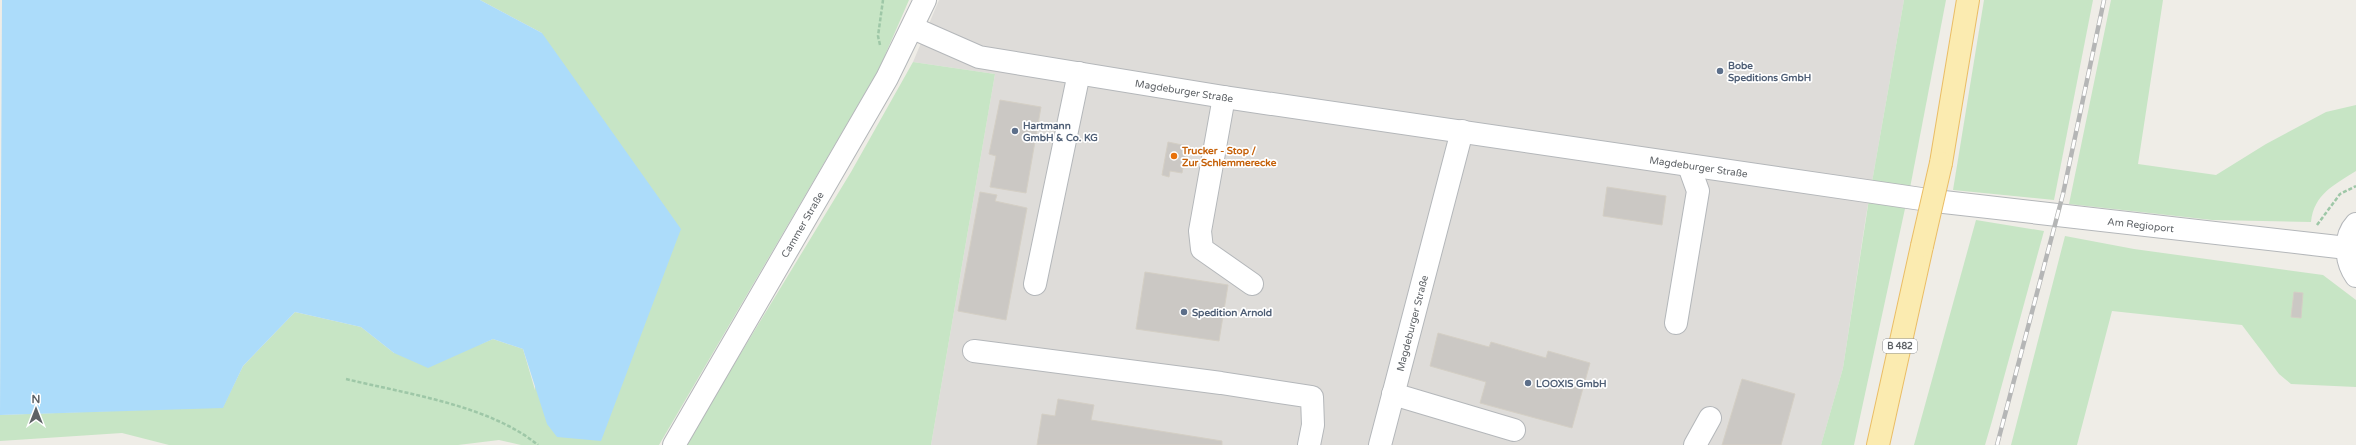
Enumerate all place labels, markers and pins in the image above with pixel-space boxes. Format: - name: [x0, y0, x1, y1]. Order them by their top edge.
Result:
- place label: Bobe Speditions GmbH: [1728, 60, 1811, 84]
- marker: Bobe Speditions GmbH: [1715, 66, 1725, 76]
- place label: Hartmann GmbH & Co. KG: [1023, 120, 1098, 144]
- marker: Hartmann GmbH & Co. KG: [1010, 126, 1020, 136]
- place label: Trucker - Stop / Zur Schlemmerecke: [1181, 145, 1277, 169]
- marker: Trucker - Stop / Zur Schlemmerecke: [1169, 151, 1179, 161]
- marker: Spedition Arnold: [1179, 307, 1189, 317]
- place label: Spedition Arnold: [1192, 307, 1272, 319]
- marker: LOOXIS GmbH: [1523, 378, 1533, 388]
- place label: LOOXIS GmbH: [1536, 378, 1607, 390]

